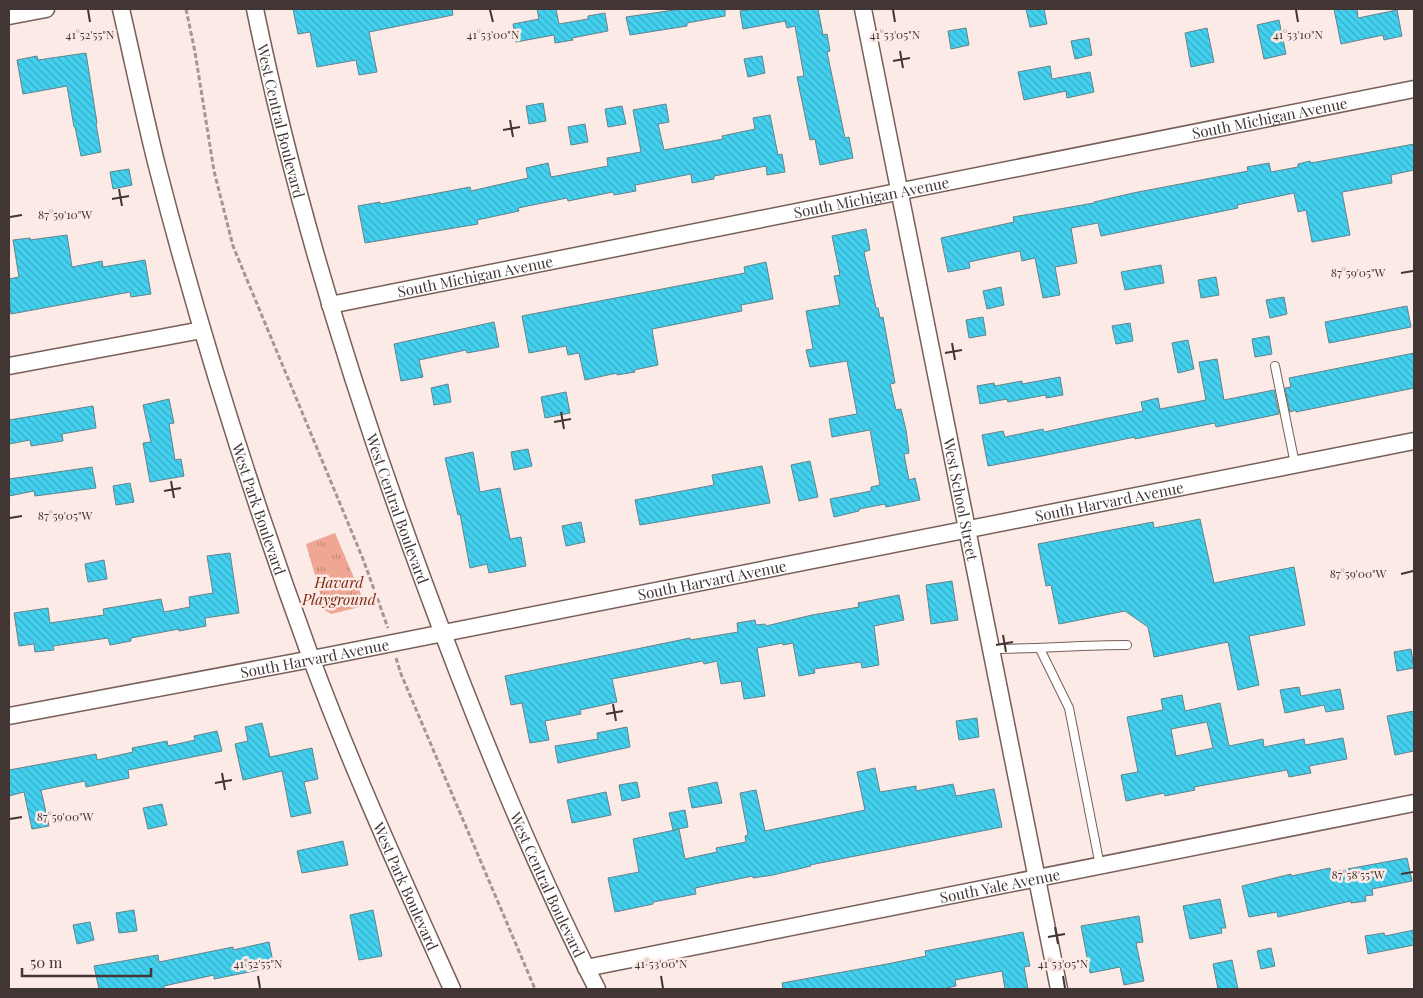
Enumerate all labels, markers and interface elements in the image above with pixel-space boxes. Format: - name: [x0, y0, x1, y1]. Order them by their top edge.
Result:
- text: 41°52'55"N: [65, 26, 115, 42]
- text: 41°53'00"N: [467, 26, 520, 42]
- text: 41°53'05"N: [870, 26, 921, 42]
- text: 41°53'10"N: [1273, 26, 1324, 42]
- street label: West Central Boulevard: [252, 41, 310, 201]
- street label: South Michigan Avenue: [1190, 93, 1349, 143]
- street label: South Michigan Avenue: [792, 172, 951, 222]
- text: 87°59'10"W: [38, 206, 92, 222]
- street label: South Michigan Avenue: [396, 251, 555, 301]
- text: 87°59'05"W: [1331, 264, 1385, 280]
- street label: West Central Boulevard: [362, 430, 434, 587]
- street label: West School Street: [939, 435, 983, 563]
- street label: West Park Boulevard: [227, 440, 291, 578]
- street label: South Harvard Avenue: [1033, 477, 1185, 526]
- text: 87°59'05"W: [38, 507, 92, 523]
- street label: South Harvard Avenue: [636, 555, 788, 604]
- text: 87°59'00"W: [1330, 565, 1387, 581]
- park label: Havard Playground: [301, 572, 377, 609]
- street label: South Harvard Avenue: [239, 634, 391, 682]
- text: 87°59'00"W: [37, 808, 94, 824]
- street label: West Central Boulevard: [505, 808, 590, 961]
- street label: West Park Boulevard: [368, 818, 443, 954]
- street label: South Yale Avenue: [938, 864, 1062, 907]
- text: 87°58'55"W: [1332, 866, 1385, 882]
- scale bar: [22, 946, 151, 978]
- text: 50 m: [30, 952, 63, 972]
- text: 41°52'55"N: [233, 955, 283, 971]
- text: 41°53'00"N: [635, 955, 688, 971]
- text: 41°53'05"N: [1038, 955, 1089, 971]

